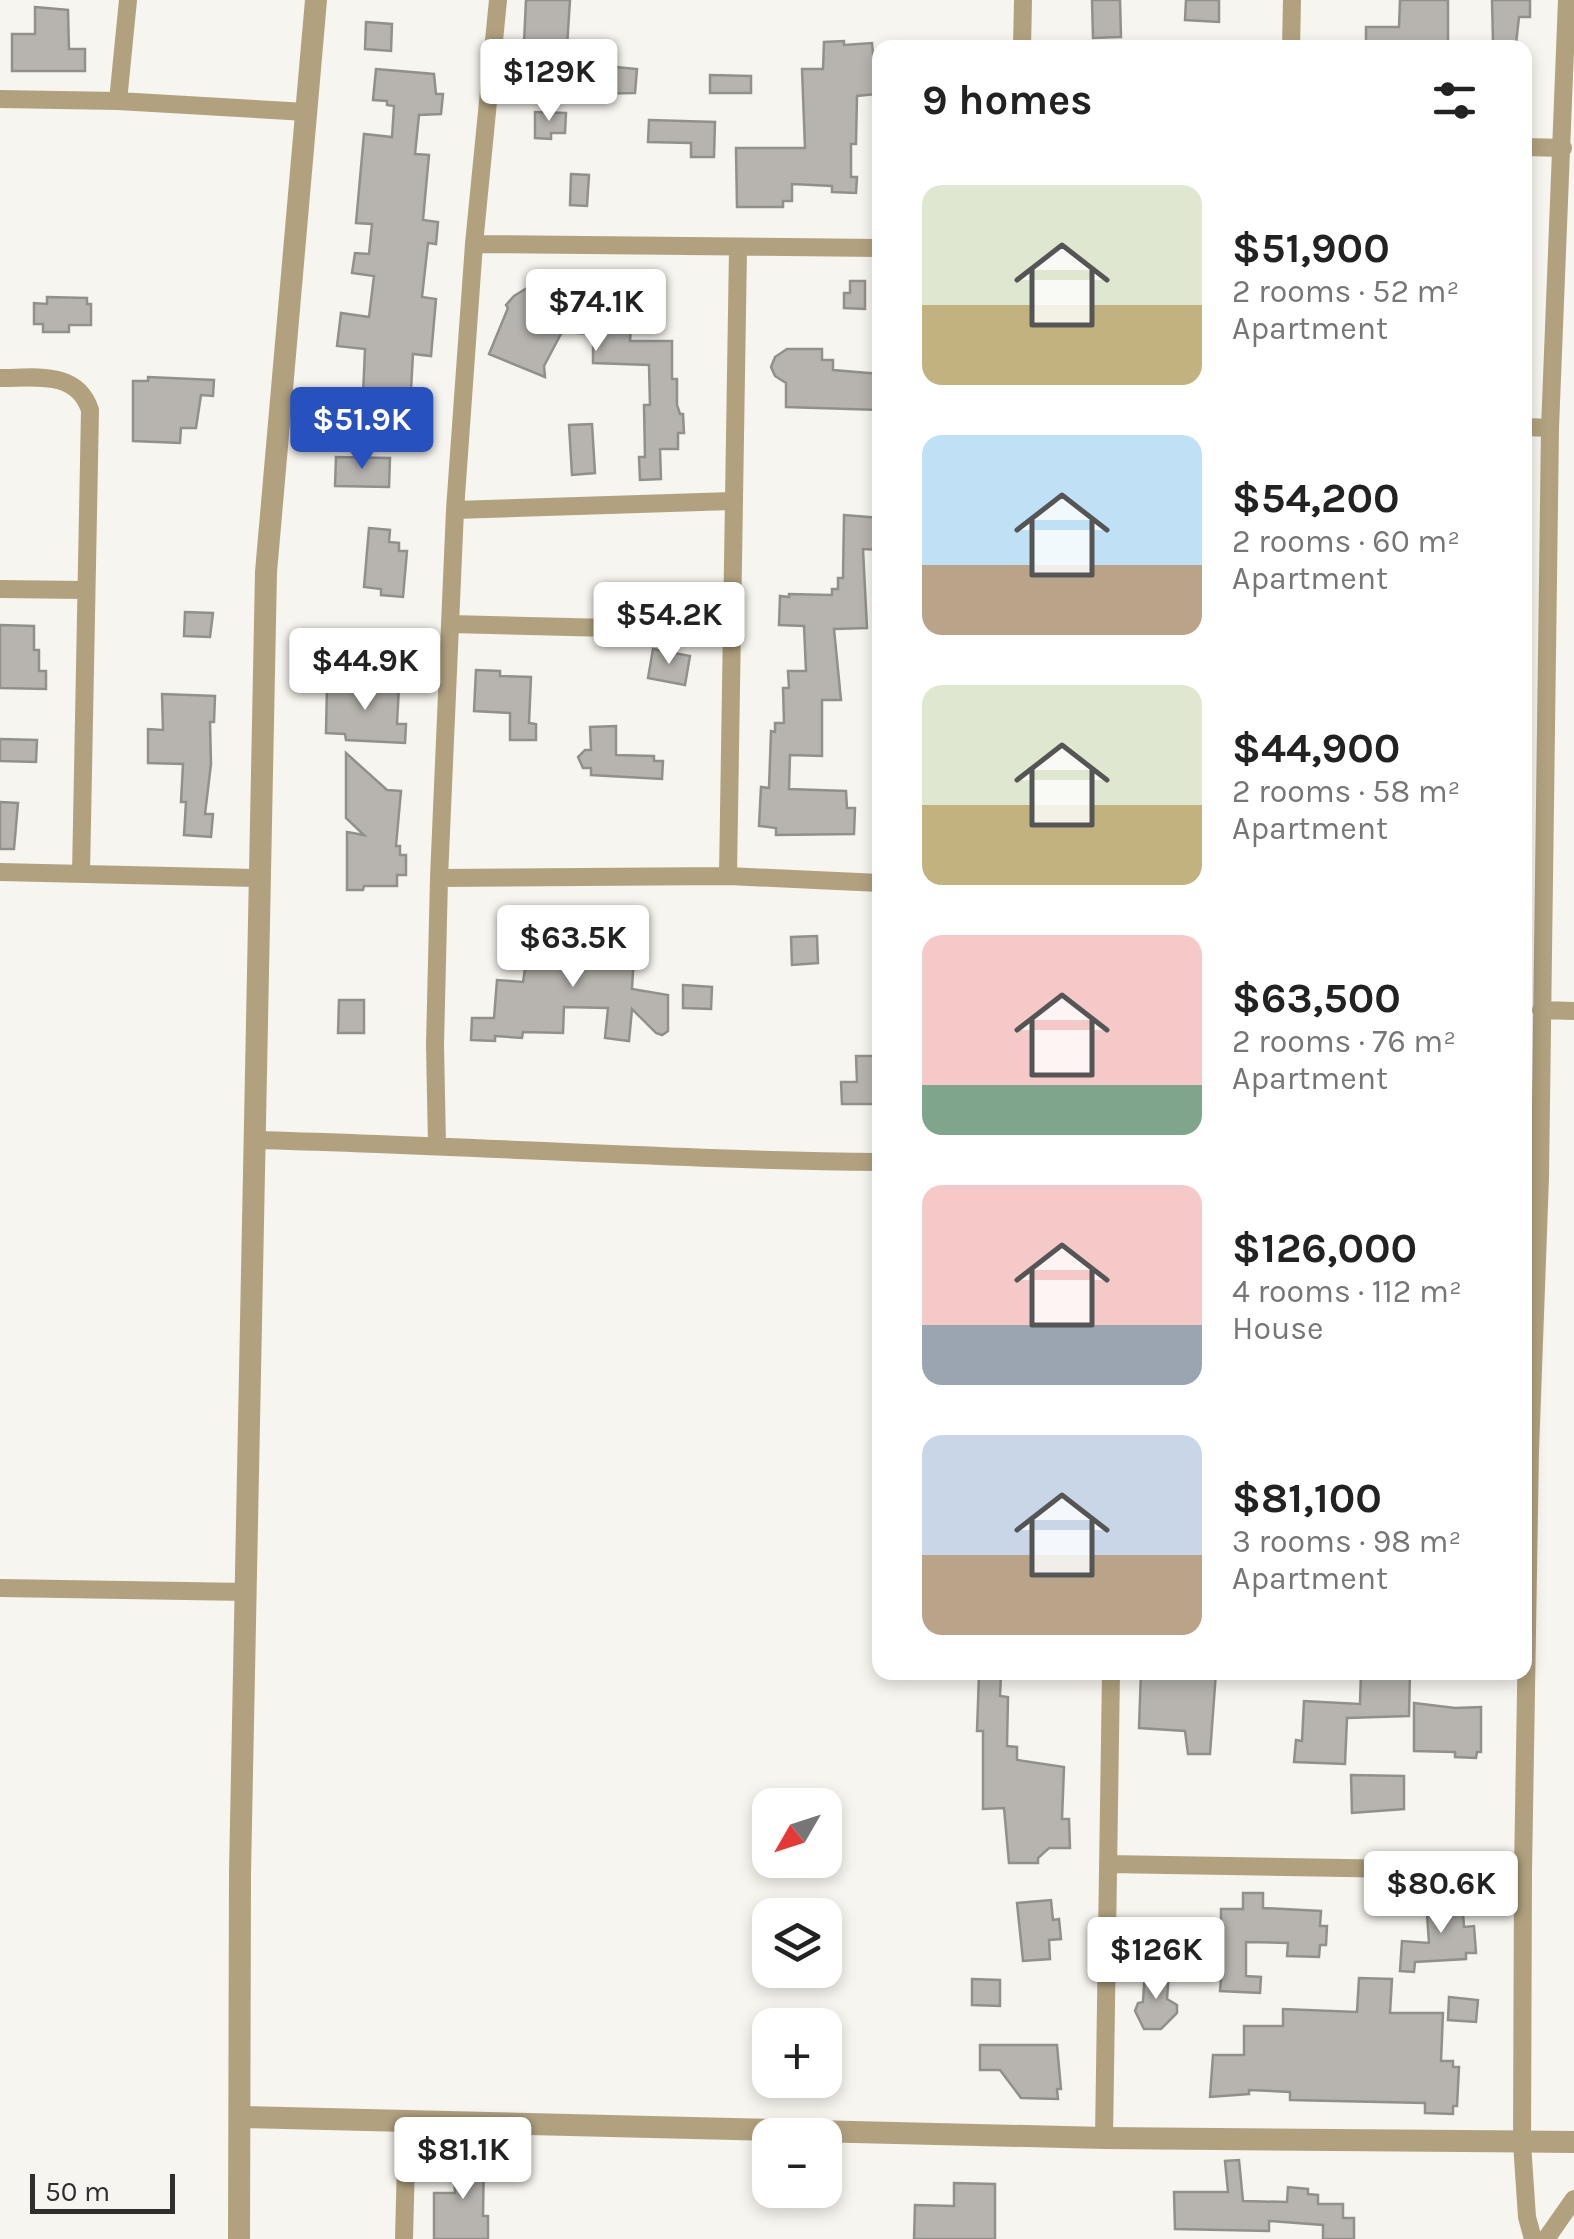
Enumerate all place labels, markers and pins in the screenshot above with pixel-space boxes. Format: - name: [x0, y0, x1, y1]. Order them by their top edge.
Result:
- pin: $129K: [479, 39, 619, 124]
- pin: $74.1K: [515, 269, 677, 354]
- pin: $51.9K: [281, 387, 443, 472]
- pin: $54.2K: [588, 582, 750, 667]
- pin: $44.9K: [284, 628, 446, 713]
- pin: $63.5K: [492, 905, 654, 990]
- pin: $80.6K: [1360, 1851, 1522, 1936]
- pin: $126K: [1086, 1917, 1226, 2002]
- pin: $81.1K: [382, 2117, 544, 2202]

